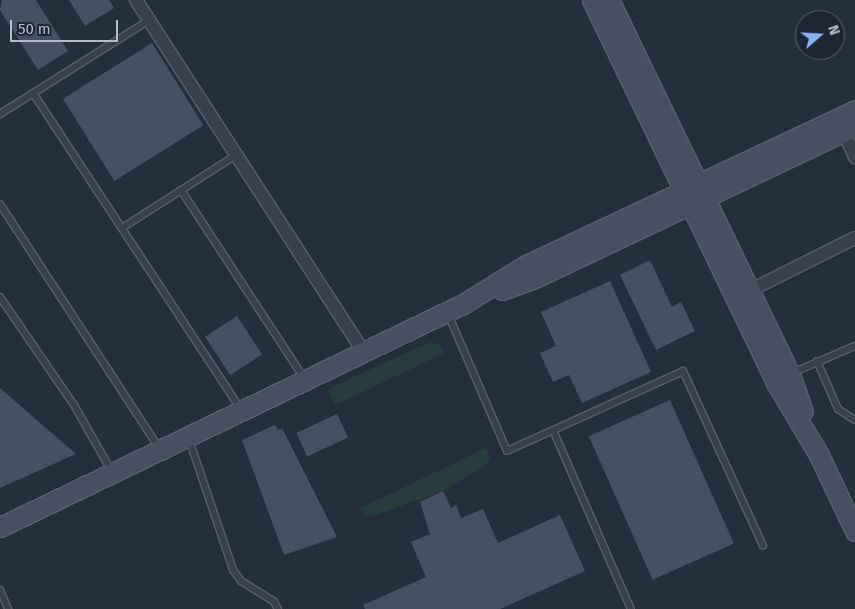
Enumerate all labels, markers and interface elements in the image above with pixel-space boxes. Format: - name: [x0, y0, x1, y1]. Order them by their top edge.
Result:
- scale bar: [12, 10, 120, 42]
- north arrow: [795, 10, 845, 60]
- text: 50 m: [18, 20, 51, 38]
- text: N: [824, 23, 843, 37]

